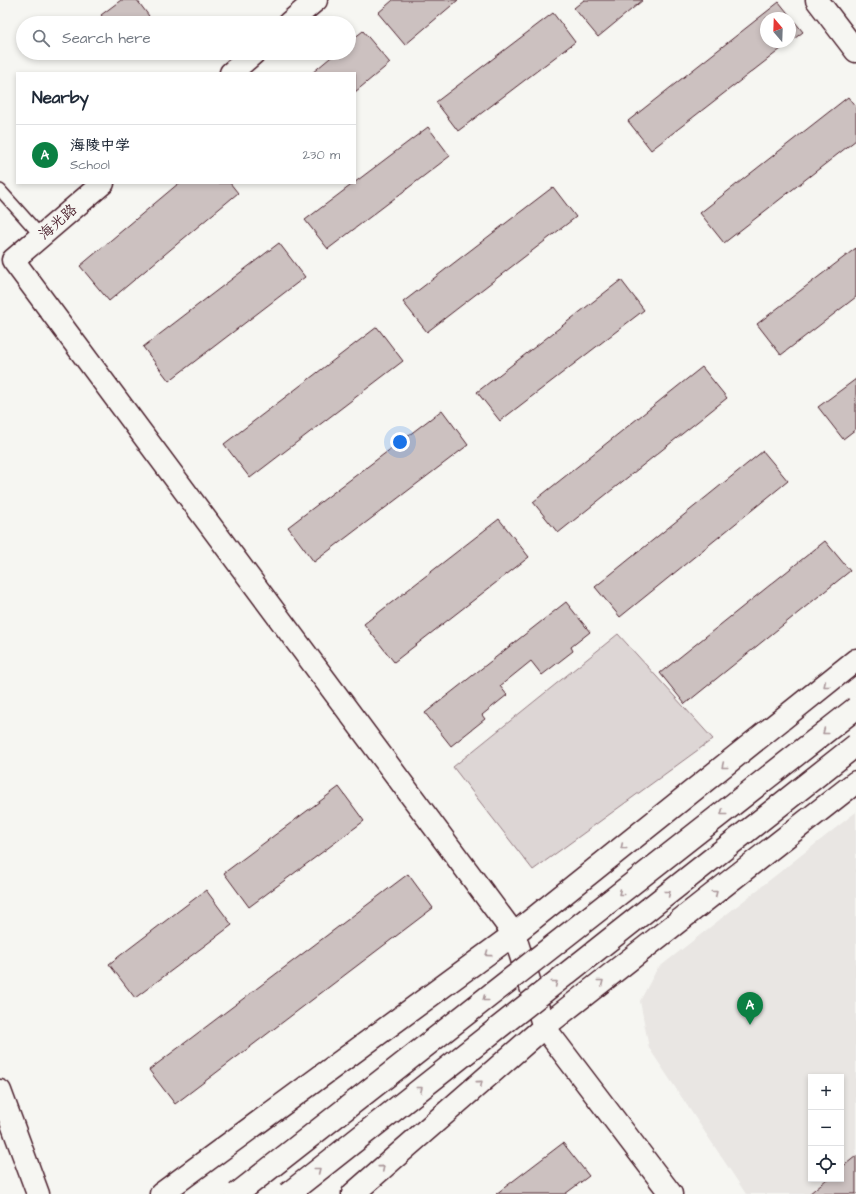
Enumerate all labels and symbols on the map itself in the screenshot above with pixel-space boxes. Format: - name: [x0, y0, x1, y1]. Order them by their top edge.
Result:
- north arrow: [760, 12, 796, 48]
- street label: 海光路: [34, 199, 82, 245]
- your location: [390, 432, 410, 452]
- one-way arrow: [823, 680, 830, 687]
- one-way arrow: [823, 728, 830, 735]
- one-way arrow: [722, 761, 729, 768]
- one-way arrow: [720, 808, 727, 815]
- one-way arrow: [620, 843, 627, 850]
- one-way arrow: [618, 888, 625, 895]
- one-way arrow: [664, 891, 671, 898]
- one-way arrow: [710, 891, 717, 898]
- one-way arrow: [485, 949, 492, 956]
- one-way arrow: [597, 979, 604, 986]
- one-way arrow: [551, 980, 558, 987]
- pin: A: [737, 992, 763, 1025]
- one-way arrow: [483, 994, 490, 1001]
- one-way arrow: [475, 1080, 483, 1087]
- one-way arrow: [416, 1087, 423, 1094]
- one-way arrow: [377, 1166, 385, 1173]
- one-way arrow: [314, 1167, 321, 1174]

